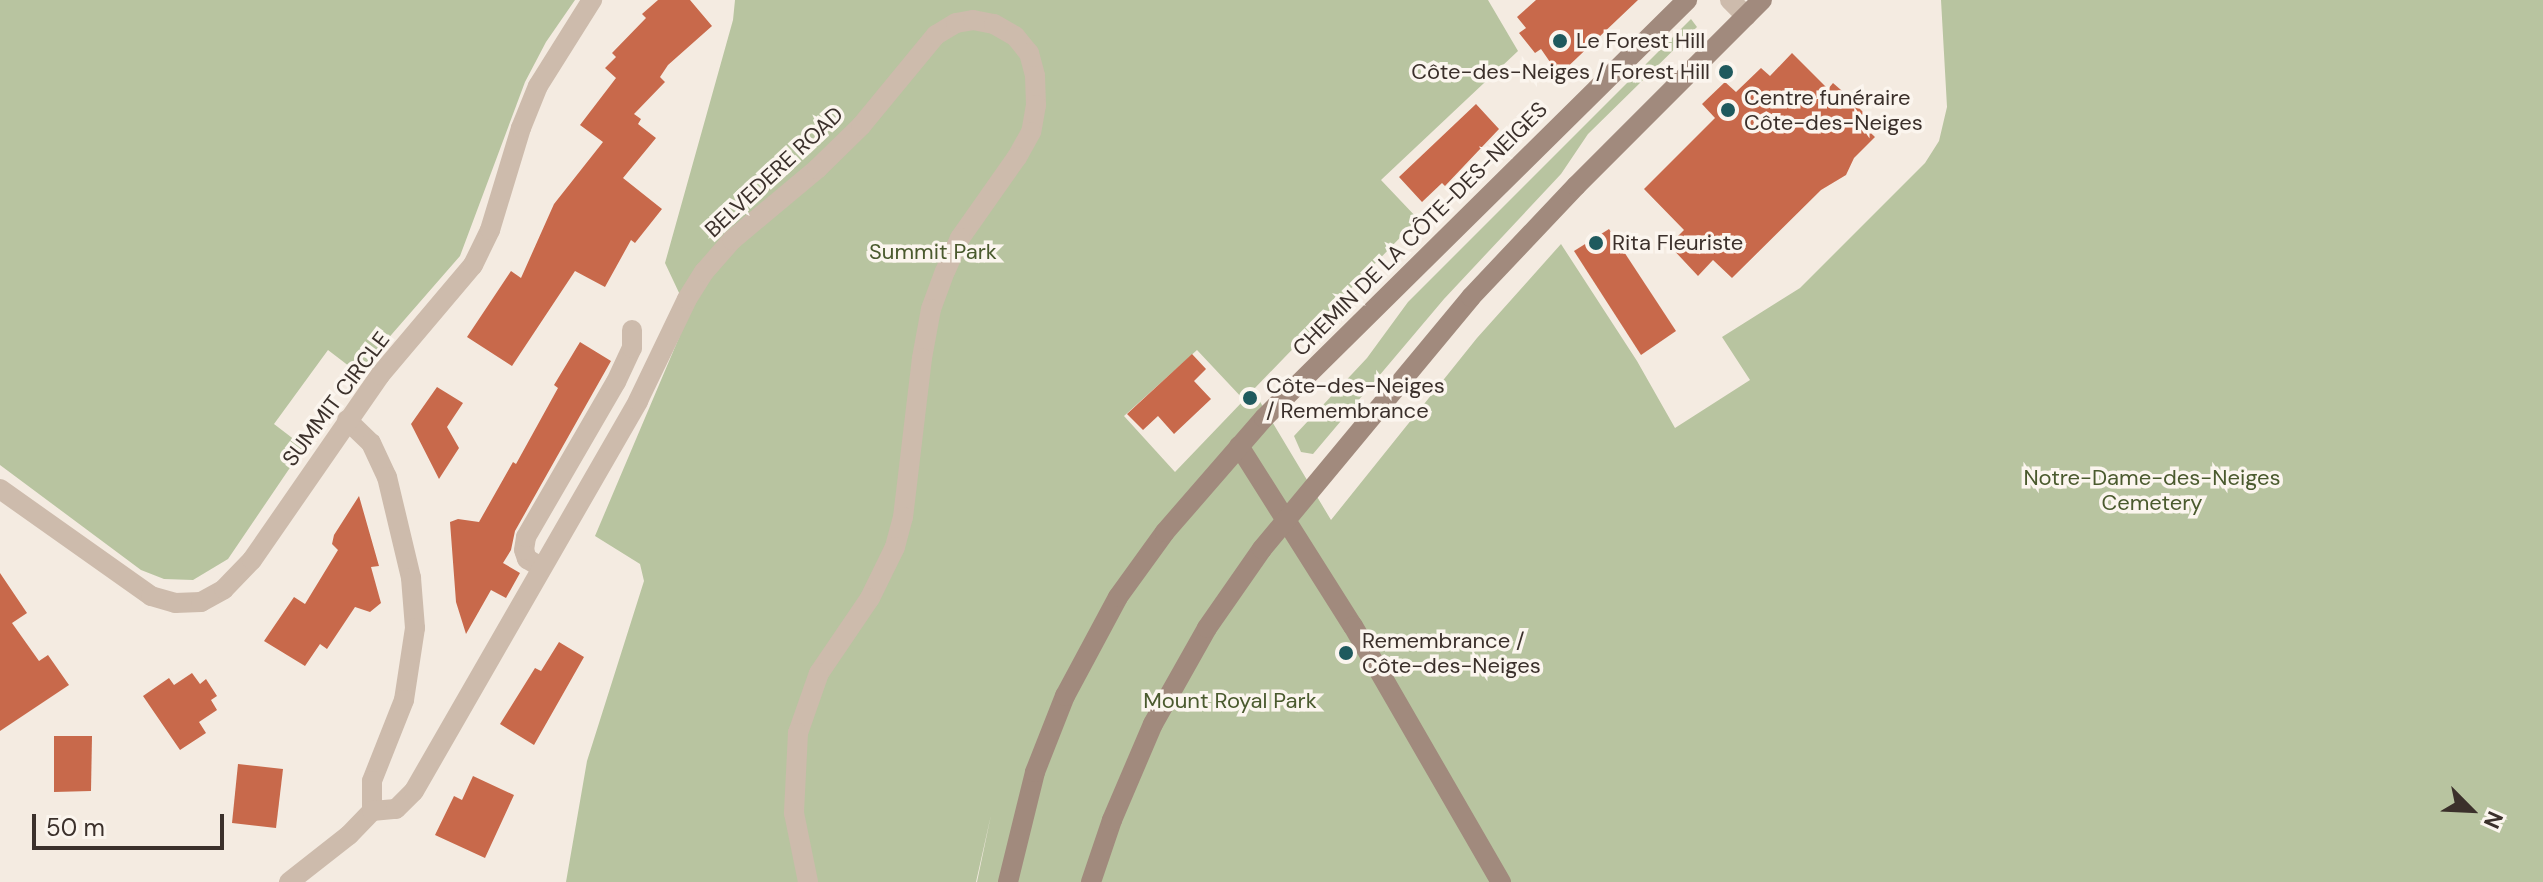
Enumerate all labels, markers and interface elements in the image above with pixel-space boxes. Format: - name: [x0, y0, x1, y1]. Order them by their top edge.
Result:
- place label: Le Forest Hill: [1576, 28, 1705, 54]
- marker: Le Forest Hill: [1551, 32, 1569, 50]
- place label: Côte-des-Neiges / Forest Hill: [1411, 59, 1710, 85]
- marker: Côte-des-Neiges / Forest Hill: [1717, 63, 1735, 81]
- place label: Centre funéraire Côte-des-Neiges: [1744, 84, 1923, 136]
- street label: CHEMIN DE LA CÔTE-DES-NEIGES: [1287, 96, 1553, 362]
- street label: BELVEDERE ROAD: [699, 101, 849, 243]
- marker: Centre funéraire Côte-des-Neiges: [1719, 101, 1737, 119]
- place label: Rita Fleuriste: [1612, 230, 1743, 256]
- marker: Rita Fleuriste: [1587, 234, 1605, 252]
- park label: Summit Park: [869, 239, 997, 265]
- street label: SUMMIT CIRCLE: [277, 327, 395, 471]
- place label: Côte-des-Neiges / Remembrance: [1266, 372, 1445, 424]
- marker: Côte-des-Neiges / Remembrance: [1241, 389, 1259, 407]
- park label: Notre-Dame-des-Neiges Cemetery: [2023, 464, 2281, 516]
- place label: Remembrance / Côte-des-Neiges: [1362, 627, 1541, 678]
- marker: Remembrance / Côte-des-Neiges: [1337, 644, 1355, 662]
- park label: Mount Royal Park: [1143, 688, 1317, 714]
- north arrow: [2431, 770, 2511, 850]
- scale bar: [36, 798, 228, 848]
- text: N: [2477, 807, 2510, 833]
- text: 50 m: [46, 812, 105, 843]

